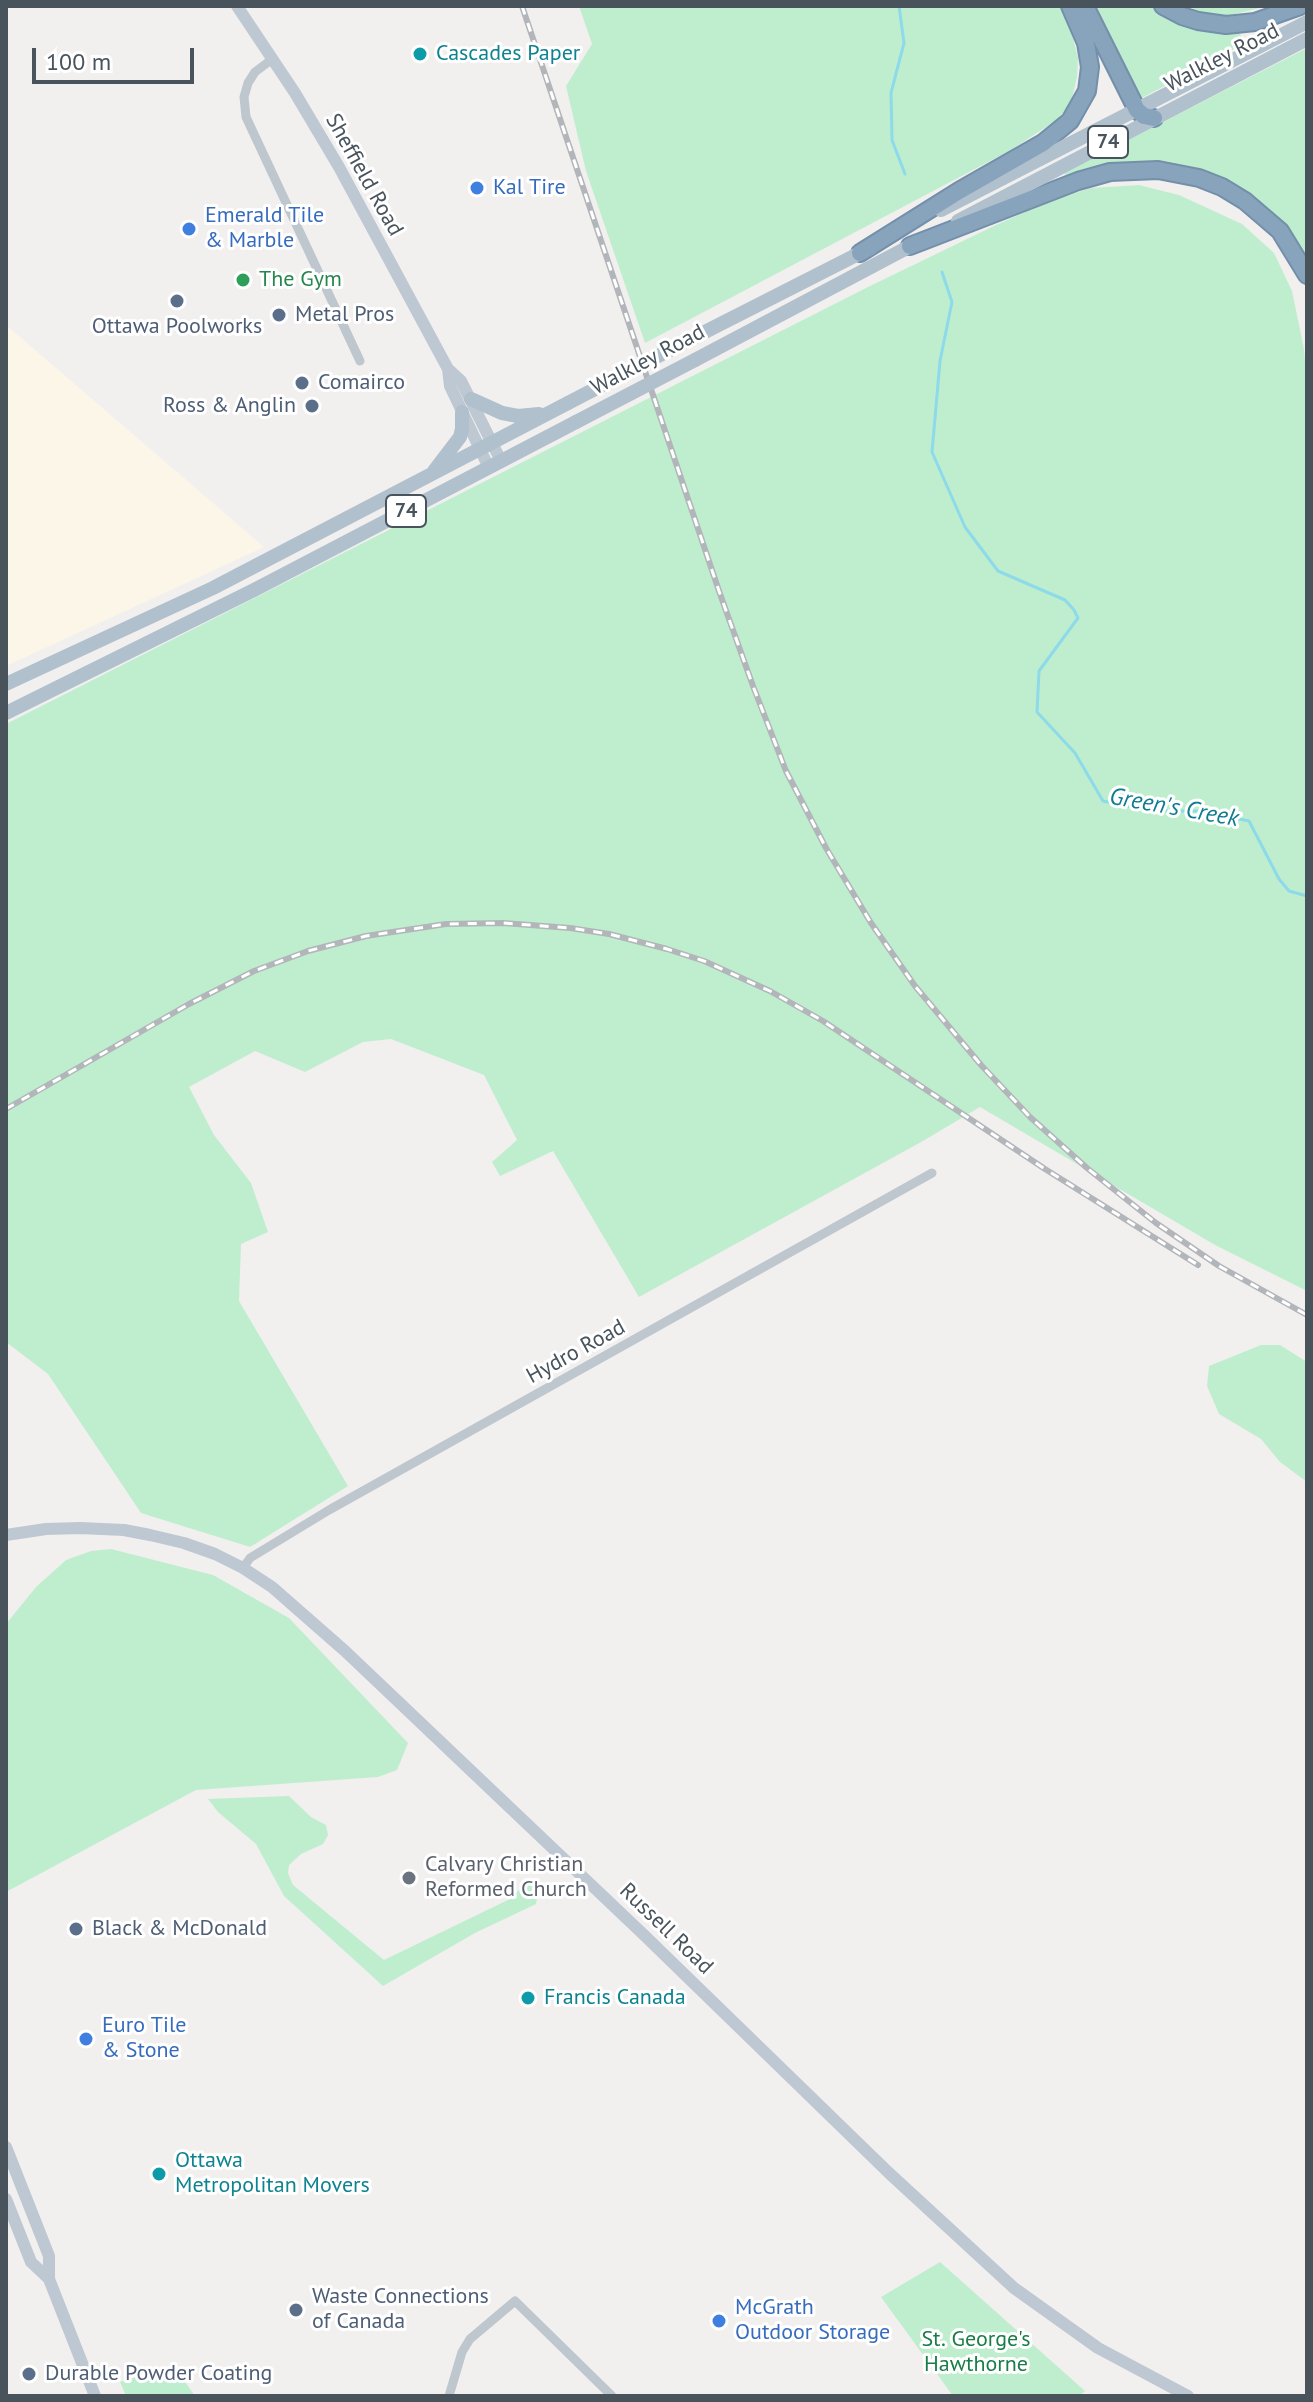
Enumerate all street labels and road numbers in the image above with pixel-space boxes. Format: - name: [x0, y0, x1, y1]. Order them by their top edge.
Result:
- street label: Walkley Road: [1160, 18, 1284, 98]
- street label: Sheffield Road: [320, 109, 408, 241]
- road number: 74: [1088, 126, 1128, 158]
- street label: Walkley Road: [587, 319, 709, 401]
- road number: 74: [386, 495, 426, 527]
- street label: Hydro Road: [522, 1314, 630, 1390]
- street label: Russell Road: [614, 1878, 718, 1980]

